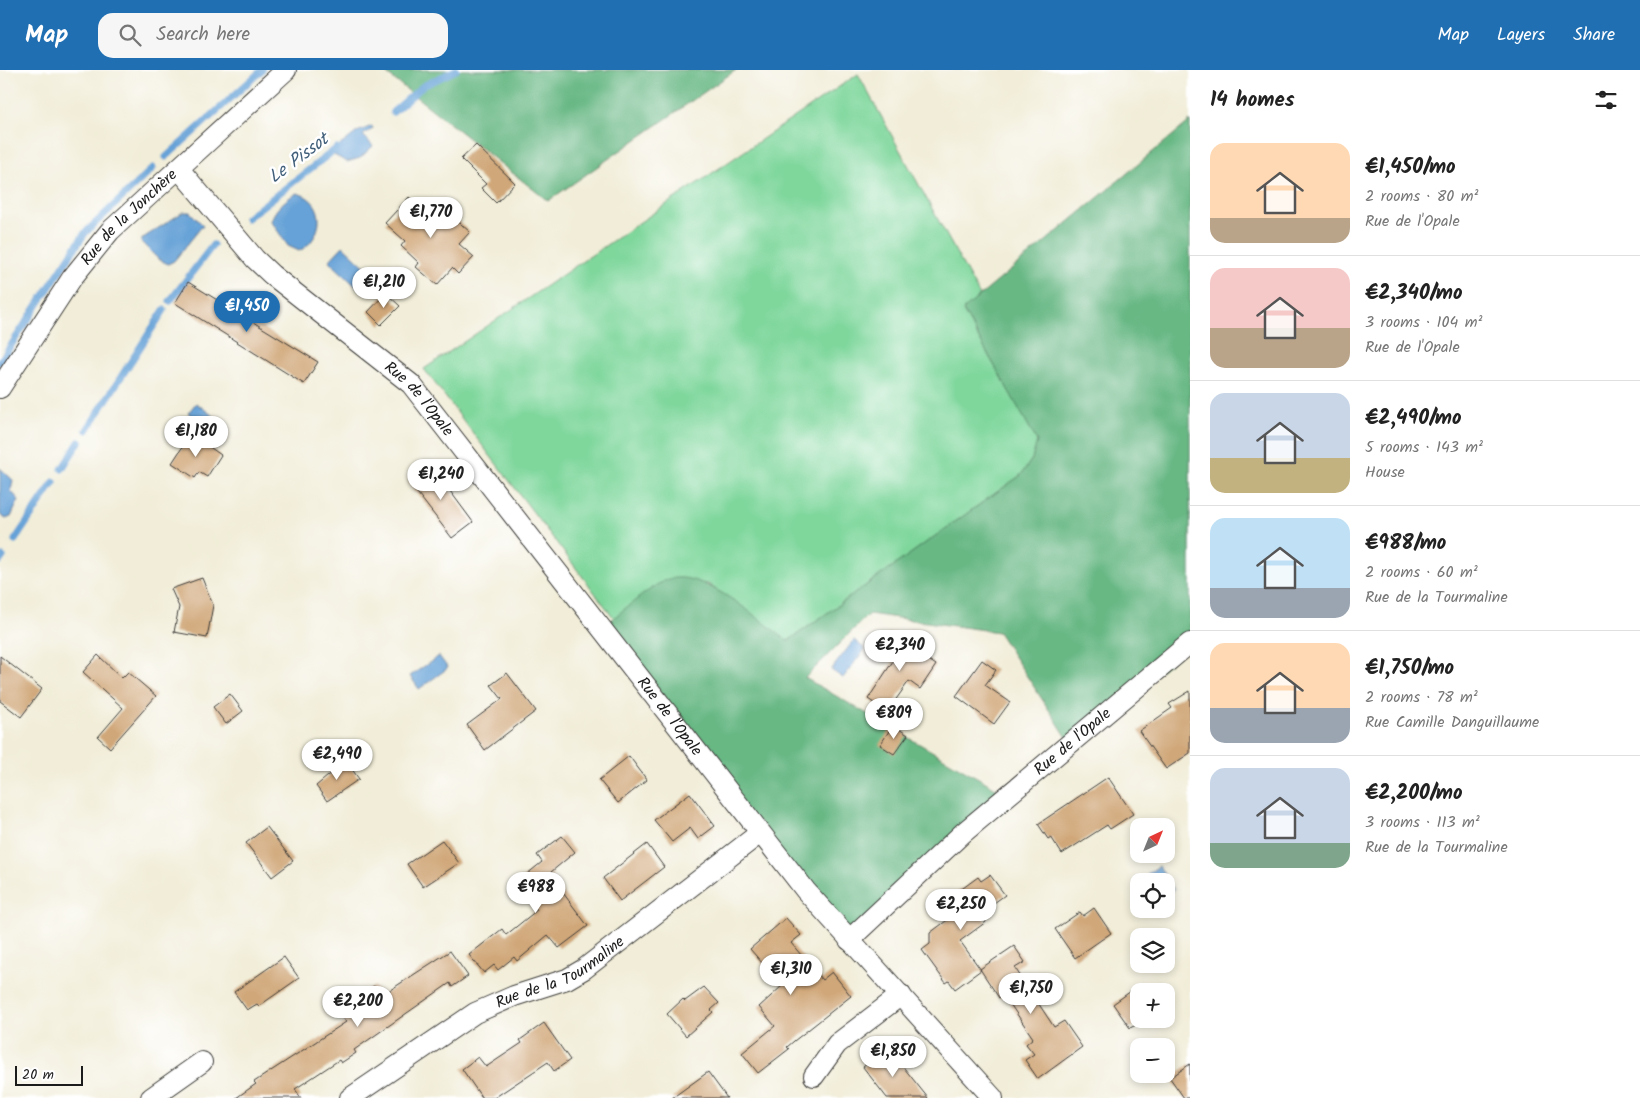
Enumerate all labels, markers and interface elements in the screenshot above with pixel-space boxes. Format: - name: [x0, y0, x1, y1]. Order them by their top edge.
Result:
- search box: [98, 13, 448, 58]
- text: Map: [25, 16, 68, 55]
- text: Search here: [156, 20, 250, 50]
- icon: search: [116, 21, 144, 49]
- text: Map: [1438, 21, 1469, 50]
- text: Layers: [1497, 21, 1545, 50]
- text: Share: [1573, 21, 1615, 50]
- text: 14 homes: [1210, 84, 1295, 117]
- icon: filters: [1592, 86, 1620, 114]
- water label: Le Pissot: [262, 125, 338, 192]
- text: €1,450/mo: [1365, 151, 1456, 184]
- street label: Rue de la Jonchère: [74, 163, 183, 271]
- icon: home: [1250, 163, 1310, 223]
- text: 2 rooms · 80 m²: [1365, 184, 1478, 209]
- pin: €1,770: [390, 196, 472, 239]
- text: €1,770: [410, 200, 452, 225]
- text: Rue de l'Opale: [1365, 209, 1460, 234]
- pin: €1,210: [343, 266, 425, 309]
- text: €1,210: [363, 270, 405, 295]
- text: €2,340/mo: [1365, 277, 1462, 310]
- icon: home: [1250, 288, 1310, 348]
- pin: €1,450: [206, 290, 288, 333]
- text: €1,450: [225, 294, 269, 319]
- text: 3 rooms · 104 m²: [1365, 310, 1482, 335]
- text: Rue de l'Opale: [1365, 335, 1460, 360]
- street label: Rue de l'Opale: [379, 355, 460, 442]
- text: €2,490/mo: [1365, 402, 1462, 435]
- icon: home: [1250, 413, 1310, 473]
- pin: €1,180: [155, 416, 237, 458]
- text: €1,180: [175, 419, 217, 444]
- text: 5 rooms · 143 m²: [1365, 435, 1483, 460]
- pin: €1,240: [400, 458, 482, 501]
- text: House: [1365, 460, 1405, 485]
- text: €1,240: [418, 462, 464, 487]
- text: €988/mo: [1365, 527, 1446, 560]
- icon: home: [1250, 538, 1310, 598]
- text: 2 rooms · 60 m²: [1365, 560, 1478, 585]
- text: Rue de la Tourmaline: [1365, 585, 1508, 610]
- pin: €2,340: [859, 630, 941, 672]
- text: €2,340: [875, 633, 925, 658]
- text: €1,750/mo: [1365, 652, 1454, 685]
- icon: home: [1250, 663, 1310, 723]
- street label: Rue de l'Opale: [631, 671, 709, 761]
- text: 2 rooms · 78 m²: [1365, 685, 1478, 710]
- pin: €809: [864, 698, 924, 740]
- text: €809: [876, 701, 912, 726]
- street label: Rue de l'Opale: [1028, 701, 1117, 781]
- text: Rue Camille Danguillaume: [1365, 710, 1539, 735]
- pin: €2,490: [296, 738, 378, 781]
- text: €2,490: [313, 742, 361, 767]
- text: €2,200/mo: [1365, 777, 1463, 810]
- icon: home: [1250, 788, 1310, 848]
- text: 3 rooms · 113 m²: [1365, 810, 1480, 835]
- north arrow: [1130, 818, 1175, 862]
- map controls: [1130, 818, 1175, 1083]
- text: Rue de la Tourmaline: [1365, 835, 1508, 860]
- pin: €988: [506, 872, 566, 914]
- button: locate: [1130, 873, 1175, 918]
- text: €988: [517, 875, 555, 900]
- pin: €2,250: [920, 888, 1002, 931]
- text: €2,250: [936, 892, 986, 917]
- button: layers: [1130, 928, 1175, 973]
- street label: Rue de la Tourmaline: [492, 930, 630, 1015]
- pin: €1,310: [750, 954, 832, 996]
- text: €1,310: [771, 957, 811, 982]
- pin: €1,750: [990, 972, 1072, 1015]
- text: €1,750: [1009, 976, 1053, 1001]
- button: +: [1130, 983, 1175, 1028]
- pin: €2,200: [317, 986, 399, 1028]
- text: €2,200: [333, 989, 383, 1014]
- pin: €1,850: [852, 1036, 934, 1078]
- button: −: [1130, 1038, 1175, 1083]
- text: €1,850: [871, 1039, 915, 1064]
- scale bar: [15, 1063, 82, 1086]
- text: 20 m: [22, 1064, 54, 1086]

